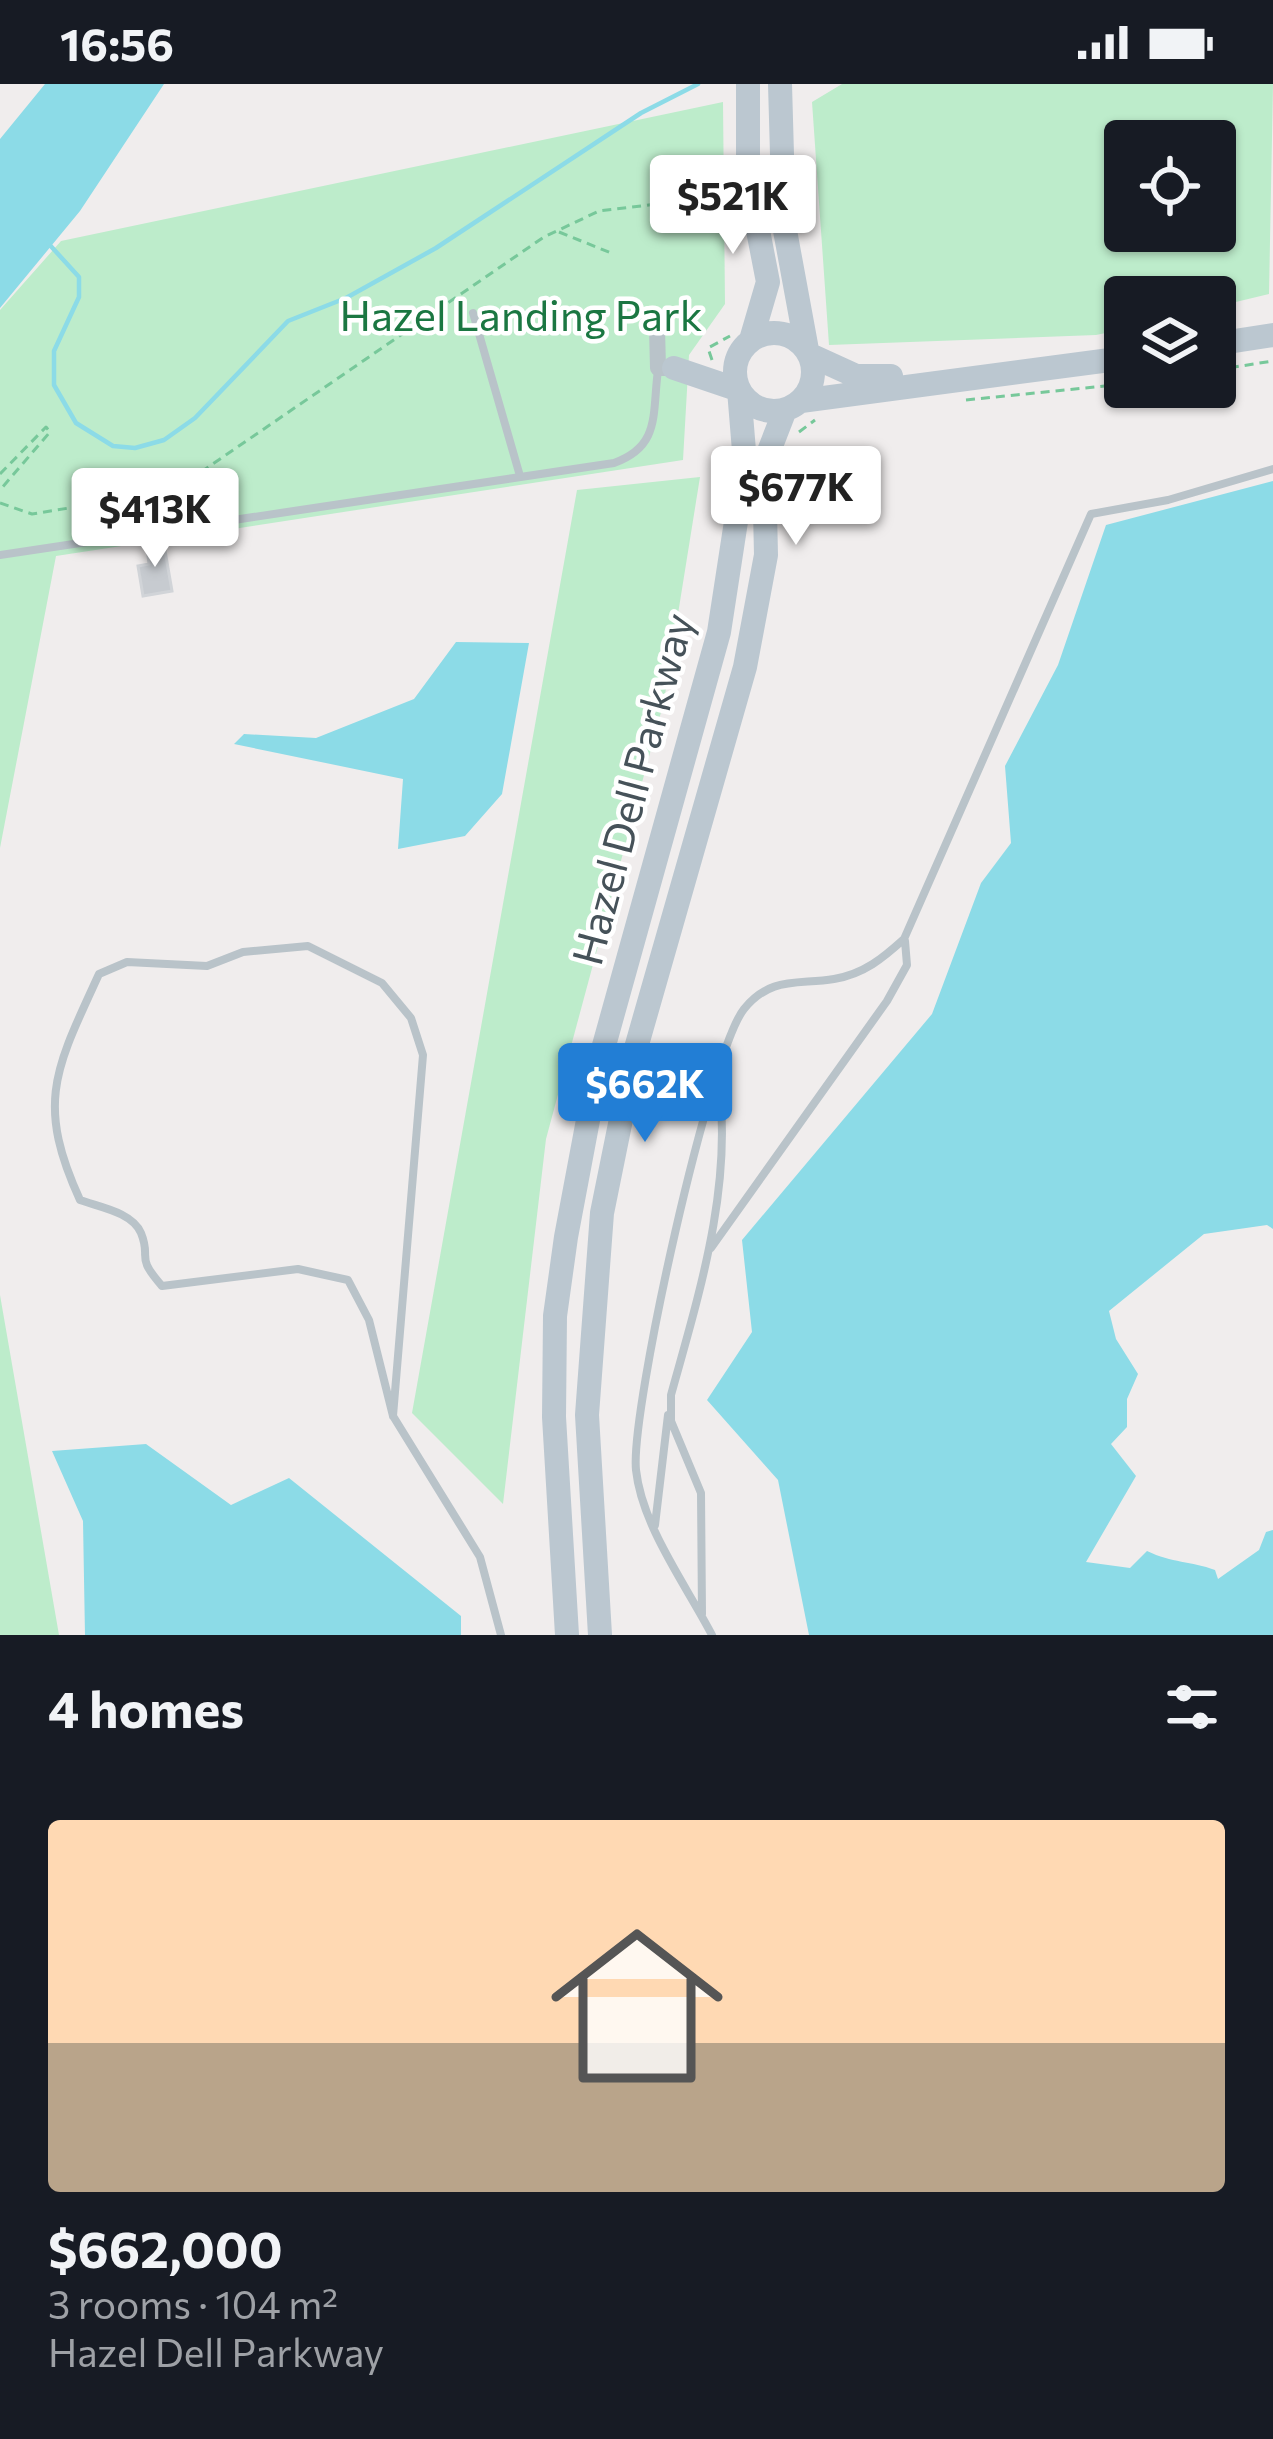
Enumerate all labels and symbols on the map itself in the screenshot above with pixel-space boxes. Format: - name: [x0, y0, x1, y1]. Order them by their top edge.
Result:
- pin: $521K: [649, 155, 817, 257]
- park label: Hazel Landing Park: [340, 288, 703, 340]
- pin: $677K: [712, 446, 880, 548]
- pin: $413K: [71, 468, 239, 570]
- street label: Hazel Dell Parkway: [559, 607, 703, 970]
- pin: $662K: [561, 1043, 729, 1145]

